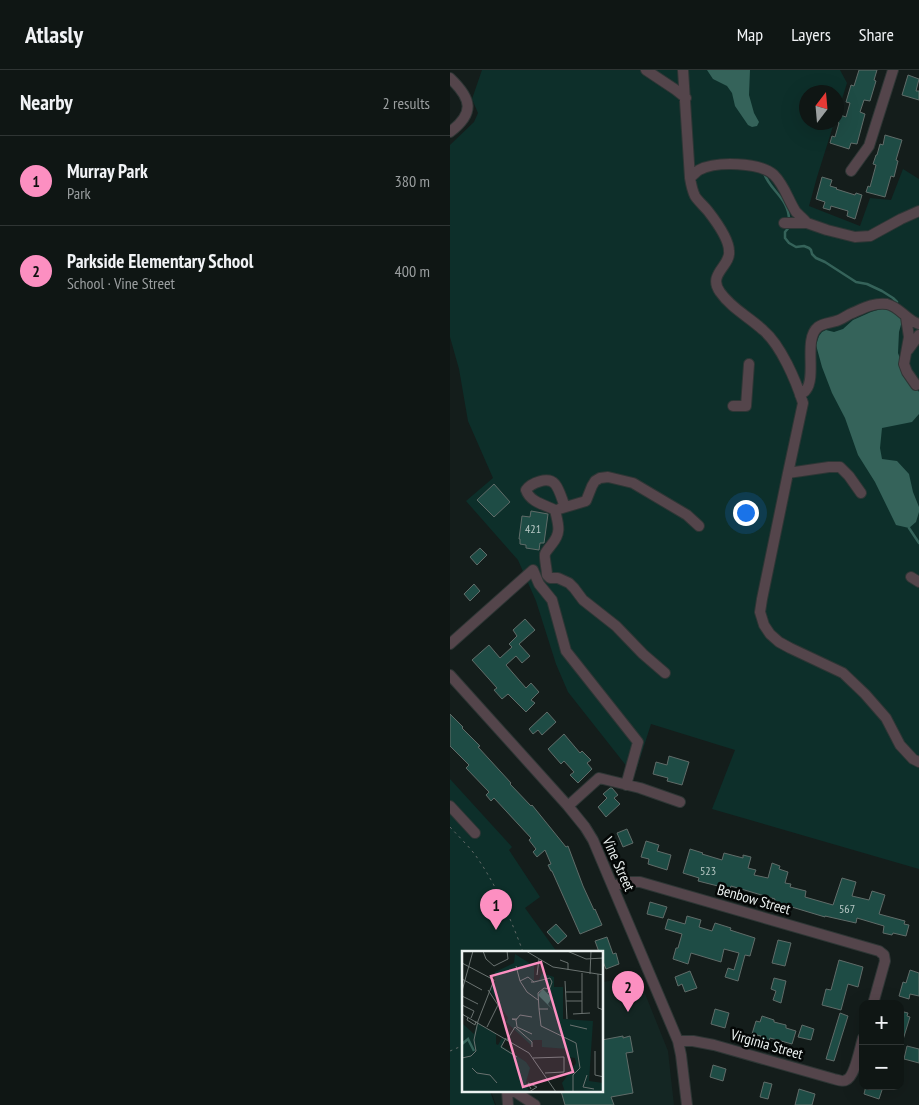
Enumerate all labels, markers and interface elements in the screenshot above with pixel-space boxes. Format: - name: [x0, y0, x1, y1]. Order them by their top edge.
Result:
- text: Atlasly: [25, 19, 83, 50]
- text: Map: [737, 23, 763, 46]
- text: Layers: [791, 23, 831, 46]
- text: Share: [859, 23, 894, 46]
- north arrow: [799, 85, 844, 130]
- text: Nearby: [20, 89, 73, 116]
- text: 2 results: [383, 93, 430, 113]
- text: Murray Park: [67, 159, 148, 183]
- text: 1: [32, 171, 40, 191]
- text: 380 m: [395, 171, 430, 191]
- text: Park: [67, 183, 91, 203]
- text: Parkside Elementary School: [67, 249, 253, 273]
- text: 2: [32, 261, 40, 281]
- text: 400 m: [395, 261, 430, 281]
- text: School · Vine Street: [67, 273, 175, 293]
- your location: [733, 500, 759, 526]
- house number: 421: [525, 521, 541, 536]
- street label: Vine Street: [598, 833, 639, 894]
- house number: 523: [700, 863, 716, 878]
- street label: Benbow Street: [715, 879, 793, 919]
- pin: 1: [480, 889, 512, 930]
- house number: 567: [839, 901, 855, 916]
- inset map: [462, 951, 604, 1092]
- pin: 2: [612, 971, 644, 1012]
- map controls: [859, 1000, 904, 1090]
- button: +: [859, 1000, 904, 1045]
- street label: Virginia Street: [728, 1024, 805, 1063]
- button: −: [859, 1045, 904, 1090]

